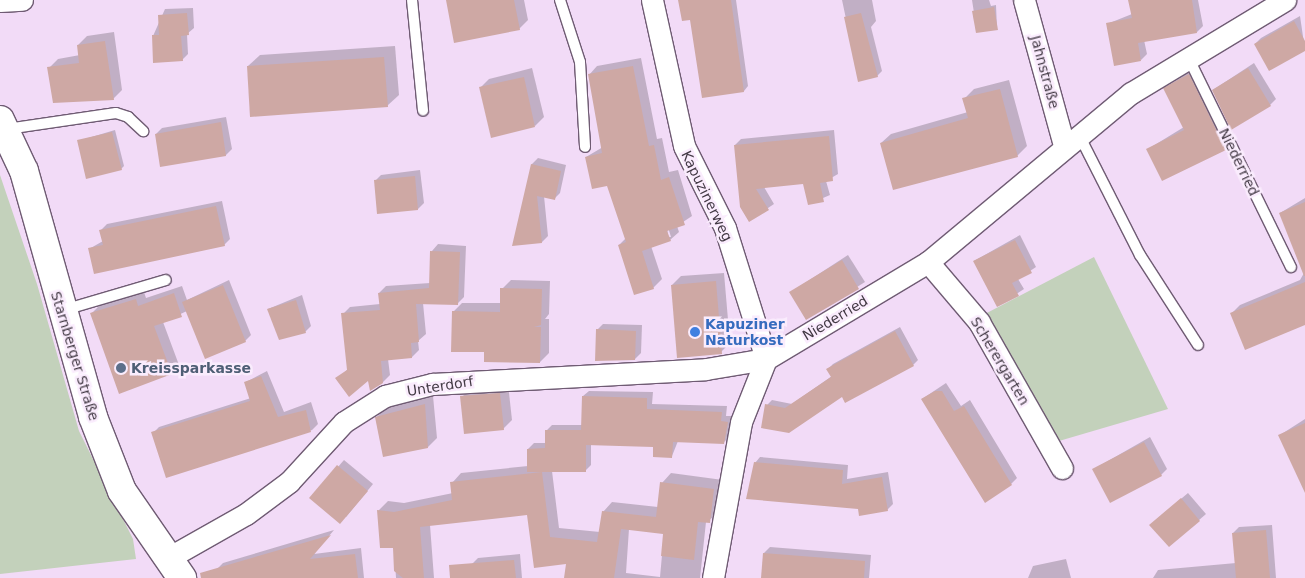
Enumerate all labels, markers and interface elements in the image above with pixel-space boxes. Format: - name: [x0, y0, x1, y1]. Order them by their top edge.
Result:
- street label: Jahnstraße: [1027, 34, 1063, 110]
- street label: Niederried: [1215, 125, 1263, 199]
- street label: Kapuzinerweg: [678, 148, 736, 244]
- street label: Starnberger Straße: [47, 289, 103, 423]
- street label: Niederried: [799, 292, 871, 344]
- street label: Scherergarten: [967, 314, 1033, 408]
- place label: Kapuziner Naturkost: [705, 316, 785, 348]
- marker: Kapuziner Naturkost: [689, 326, 701, 338]
- place label: Kreissparkasse: [131, 360, 251, 376]
- marker: Kreissparkasse: [115, 362, 127, 374]
- street label: Unterdorf: [406, 372, 474, 400]

